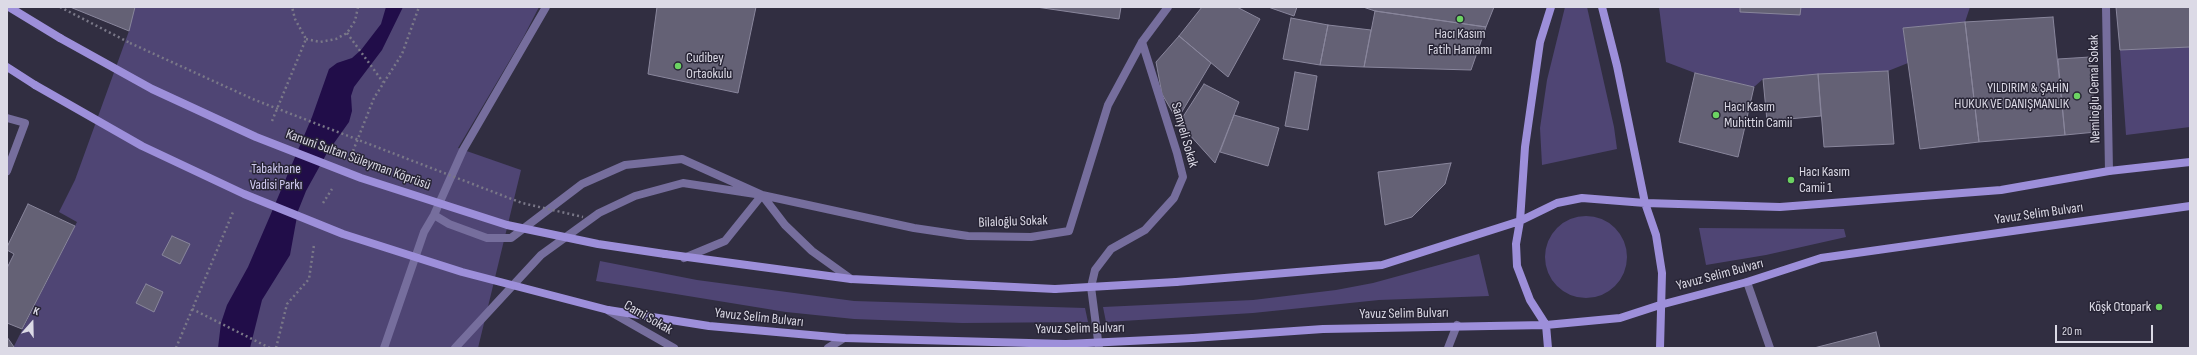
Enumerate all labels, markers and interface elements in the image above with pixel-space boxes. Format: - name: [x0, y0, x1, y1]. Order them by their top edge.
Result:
- marker: Hacı Kasım Fatih Hamamı: [1455, 14, 1465, 24]
- place label: Hacı Kasım Fatih Hamamı: [1428, 26, 1492, 58]
- street label: Nemlioğlu Cemal Sokak: [2086, 35, 2104, 143]
- place label: Cudibey Ortaokulu: [686, 50, 732, 82]
- marker: Cudibey Ortaokulu: [673, 61, 683, 71]
- place label: YILDIRIM & ŞAHİN HUKUK VE DANIŞMANLIK: [1954, 80, 2069, 112]
- marker: YILDIRIM & ŞAHİN HUKUK VE DANIŞMANLIK: [2072, 91, 2082, 101]
- place label: Hacı Kasım Muhittin Camii: [1724, 99, 1792, 132]
- street label: Samyeli Sokak: [1167, 101, 1201, 169]
- marker: Hacı Kasım Muhittin Camii: [1711, 110, 1721, 120]
- street label: Kanuni Sultan Süleyman Köprüsü: [283, 126, 433, 194]
- park label: Tabakhane Vadisi Parkı: [250, 161, 302, 194]
- place label: Hacı Kasım Camii 1: [1799, 164, 1850, 196]
- marker: Hacı Kasım Camii 1: [1786, 175, 1796, 185]
- street label: Yavuz Selim Bulvarı: [1994, 199, 2084, 229]
- street label: Bilaloğlu Sokak: [978, 212, 1048, 232]
- street label: Yavuz Selim Bulvarı: [1675, 255, 1765, 295]
- street label: Cami Sokak: [621, 297, 675, 339]
- place label: Köşk Otopark: [2089, 299, 2151, 315]
- marker: Köşk Otopark: [2154, 302, 2164, 312]
- north arrow: [12, 303, 52, 343]
- text: K: [31, 304, 41, 318]
- street label: Yavuz Selim Bulvarı: [714, 305, 804, 331]
- street label: Yavuz Selim Bulvarı: [1359, 305, 1449, 323]
- scale bar: [2057, 317, 2155, 343]
- street label: Yavuz Selim Bulvarı: [1035, 320, 1125, 338]
- text: 20 m: [2062, 324, 2082, 339]

